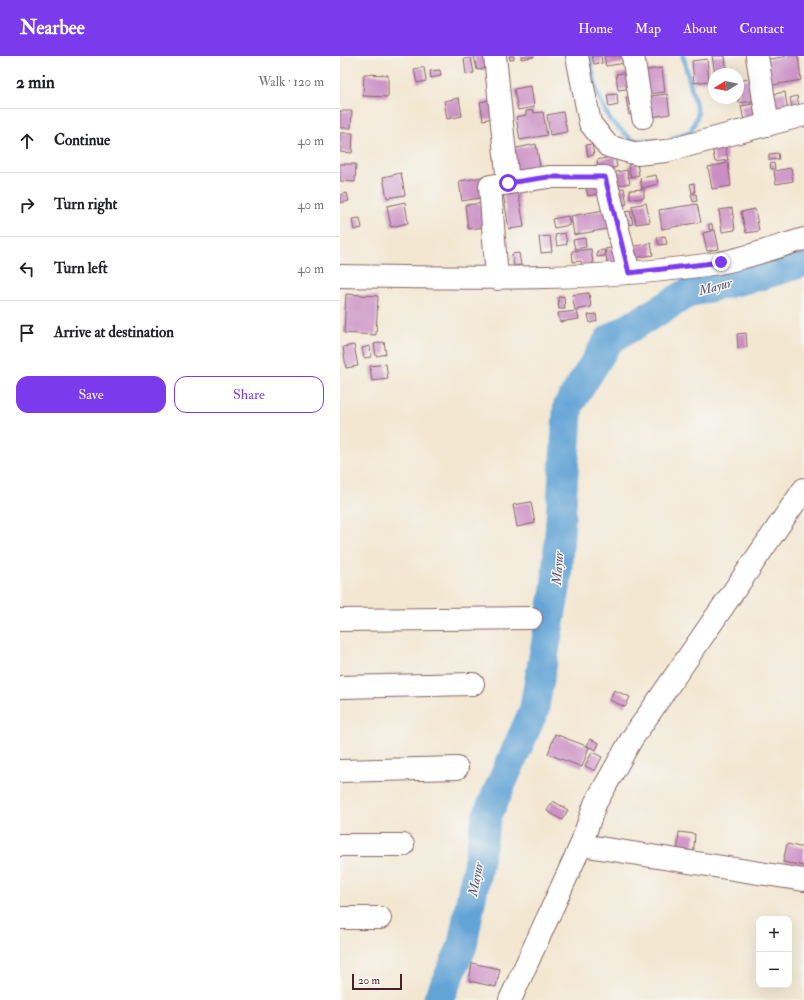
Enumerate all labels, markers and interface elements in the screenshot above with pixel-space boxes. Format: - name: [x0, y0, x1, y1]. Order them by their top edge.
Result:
- text: Nearbee: [20, 16, 85, 40]
- text: Home: [578, 20, 613, 37]
- text: Map: [635, 20, 661, 37]
- text: About: [683, 20, 717, 37]
- text: Contact: [739, 20, 784, 37]
- north arrow: [708, 68, 744, 104]
- text: 2 min: [16, 72, 55, 93]
- text: Walk · 120 m: [258, 74, 324, 90]
- icon: ahead: [16, 130, 38, 152]
- text: Continue: [54, 131, 110, 150]
- text: 40 m: [298, 133, 324, 149]
- route start: [499, 174, 517, 192]
- icon: right: [16, 194, 38, 216]
- text: Turn right: [54, 195, 117, 214]
- text: 40 m: [298, 197, 324, 213]
- route end: [712, 253, 730, 271]
- icon: left: [16, 258, 38, 280]
- text: Turn left: [54, 259, 108, 278]
- text: 40 m: [298, 261, 324, 277]
- water label: Mayur: [696, 275, 735, 299]
- icon: arrive: [16, 322, 38, 344]
- text: Arrive at destination: [54, 323, 174, 342]
- button: Save: [16, 376, 166, 413]
- button: Share: [174, 376, 324, 413]
- water label: Mayur: [549, 549, 567, 587]
- water label: Mayur: [465, 860, 487, 898]
- map controls: [756, 916, 792, 988]
- button: +: [756, 916, 792, 952]
- button: −: [756, 952, 792, 988]
- scale bar: [352, 972, 402, 991]
- text: 20 m: [358, 974, 380, 987]

